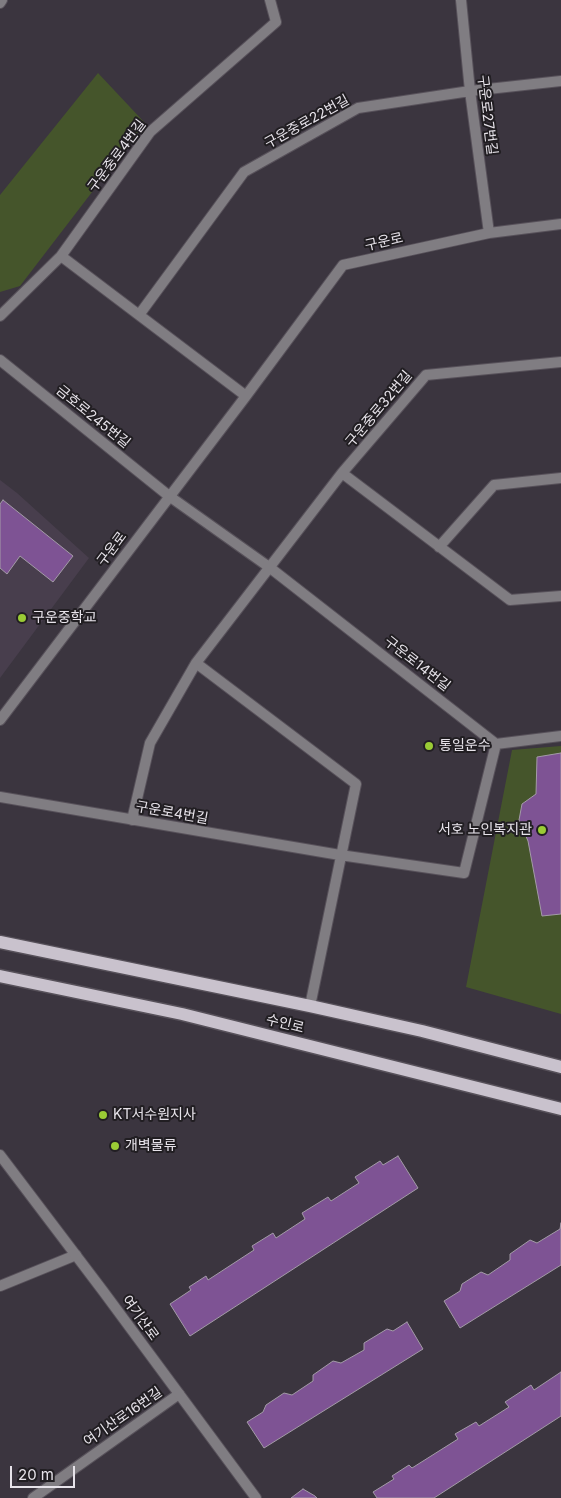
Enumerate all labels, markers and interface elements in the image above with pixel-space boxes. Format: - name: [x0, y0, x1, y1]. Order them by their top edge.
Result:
- street label: 구운로27번길: [474, 74, 500, 156]
- street label: 구운중로22번길: [262, 92, 352, 152]
- street label: 구운중로4번길: [84, 116, 150, 196]
- street label: 구운로: [363, 229, 405, 255]
- street label: 구운중로32번길: [342, 367, 416, 451]
- street label: 금호로245번길: [53, 382, 133, 452]
- street label: 구운로: [94, 529, 130, 569]
- place label: 구운중학교: [32, 610, 96, 626]
- marker: 구운중학교: [16, 612, 28, 624]
- street label: 구운로14번길: [381, 633, 453, 695]
- place label: 통일운수: [439, 738, 491, 754]
- marker: 통일운수: [423, 740, 435, 752]
- street label: 구운로4번길: [134, 798, 210, 828]
- place label: 서호 노인복지관: [438, 822, 532, 838]
- marker: 서호 노인복지관: [536, 824, 548, 836]
- street label: 수인로: [264, 1011, 306, 1037]
- place label: KT서수원지사: [113, 1107, 196, 1123]
- marker: KT서수원지사: [97, 1109, 109, 1121]
- place label: 개벽물류: [125, 1138, 177, 1154]
- marker: 개벽물류: [109, 1140, 121, 1152]
- street label: 여기산로: [118, 1292, 162, 1344]
- street label: 여기산로16번길: [81, 1384, 165, 1450]
- scale bar: [12, 1456, 78, 1488]
- text: 20 m: [18, 1465, 54, 1484]

